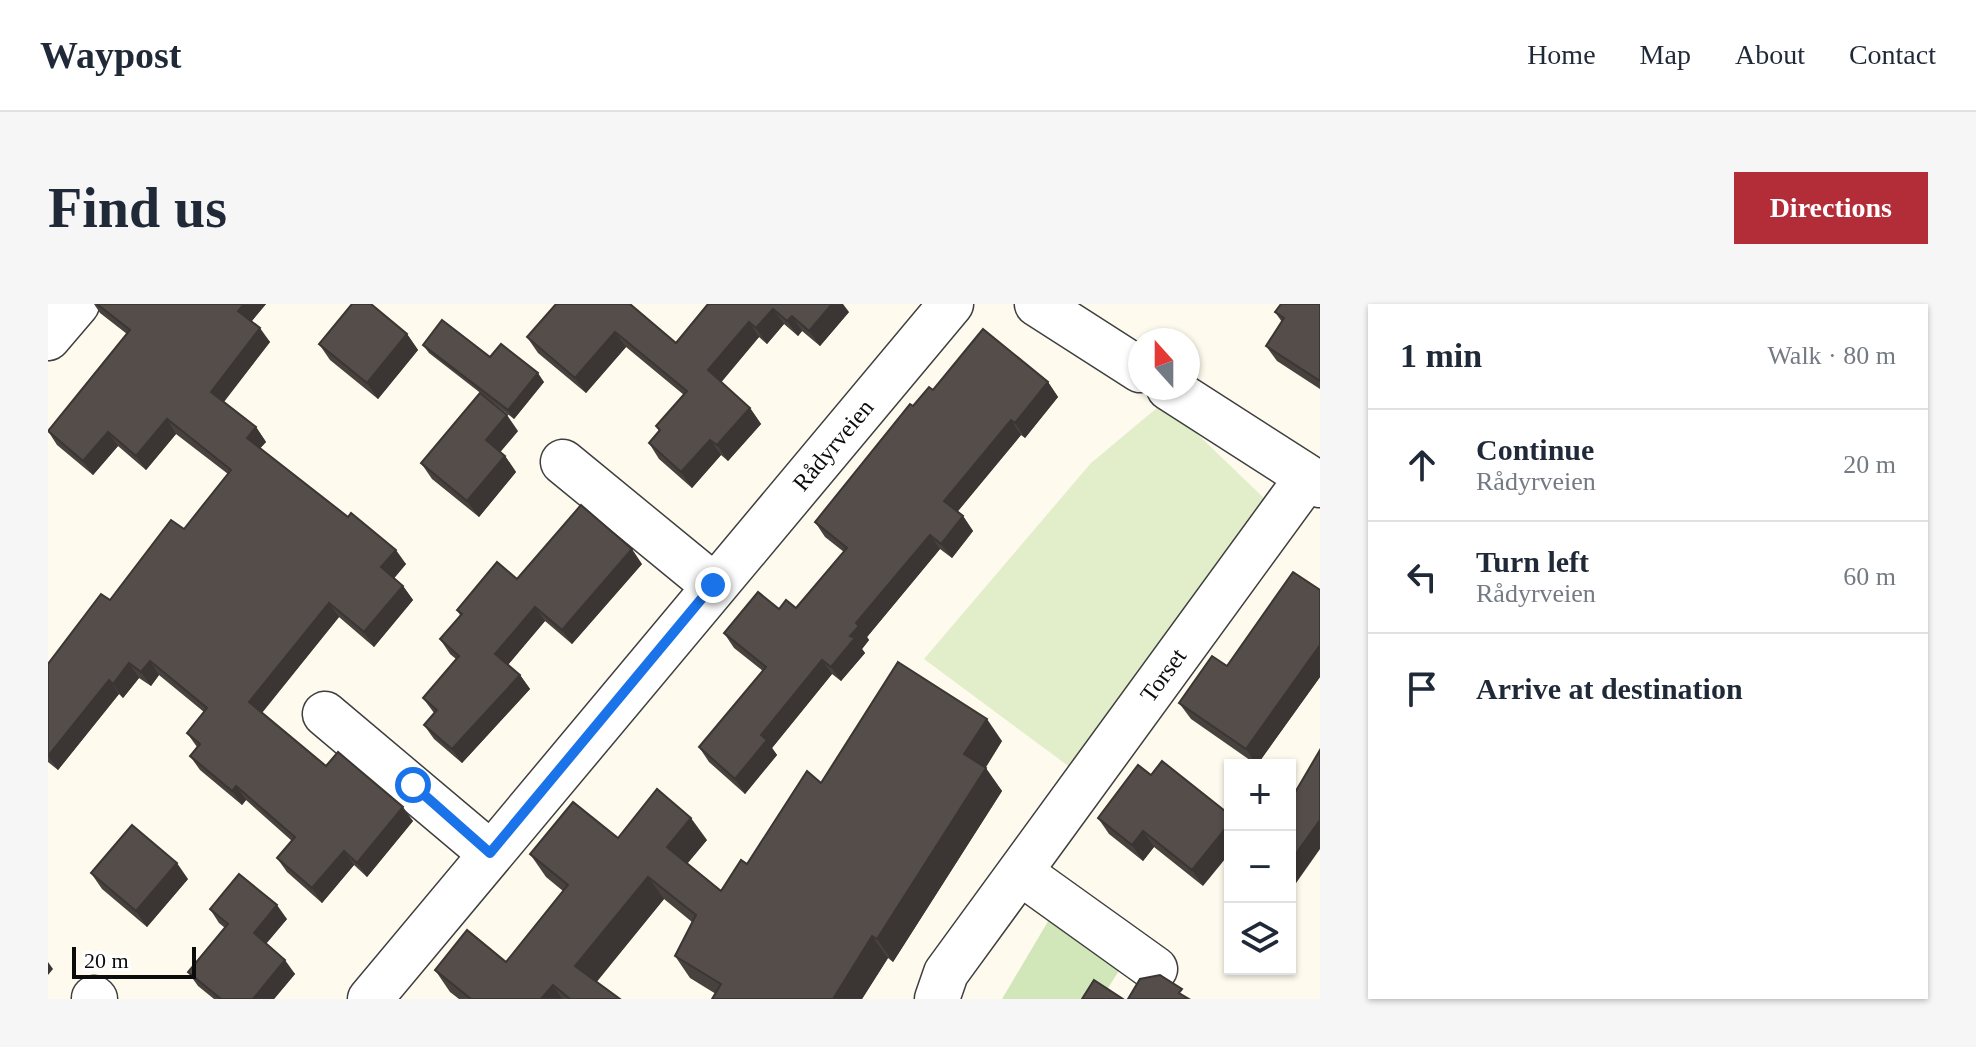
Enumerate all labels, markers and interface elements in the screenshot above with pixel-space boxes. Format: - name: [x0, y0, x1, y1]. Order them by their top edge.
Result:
- text: Waypost: [40, 34, 181, 76]
- text: Home: [1527, 39, 1596, 70]
- text: Map: [1640, 39, 1691, 70]
- text: About: [1735, 39, 1805, 70]
- text: Contact: [1849, 39, 1936, 70]
- button: Directions: [1734, 172, 1928, 244]
- text: Find us: [48, 177, 227, 239]
- north arrow: [1128, 328, 1200, 400]
- text: 1 min: [1400, 337, 1482, 374]
- text: Walk · 80 m: [1767, 341, 1896, 370]
- street label: Rådyrveien: [788, 394, 879, 496]
- text: Continue: [1476, 433, 1594, 466]
- icon: ahead: [1400, 443, 1444, 487]
- text: 20 m: [1843, 450, 1896, 479]
- text: Rådyrveien: [1476, 467, 1596, 496]
- text: Turn left: [1476, 545, 1589, 578]
- icon: left: [1400, 555, 1444, 599]
- text: 60 m: [1843, 562, 1896, 591]
- route end: [695, 567, 731, 603]
- text: Rådyrveien: [1476, 579, 1596, 608]
- street label: Torset: [1135, 643, 1191, 707]
- icon: arrive: [1400, 667, 1444, 711]
- text: Arrive at destination: [1476, 672, 1743, 705]
- map controls: [1224, 759, 1296, 975]
- button: +: [1224, 759, 1296, 831]
- route start: [395, 767, 431, 803]
- button: −: [1224, 831, 1296, 903]
- button: layers: [1224, 903, 1296, 975]
- scale bar: [72, 943, 196, 979]
- text: 20 m: [84, 948, 129, 973]

